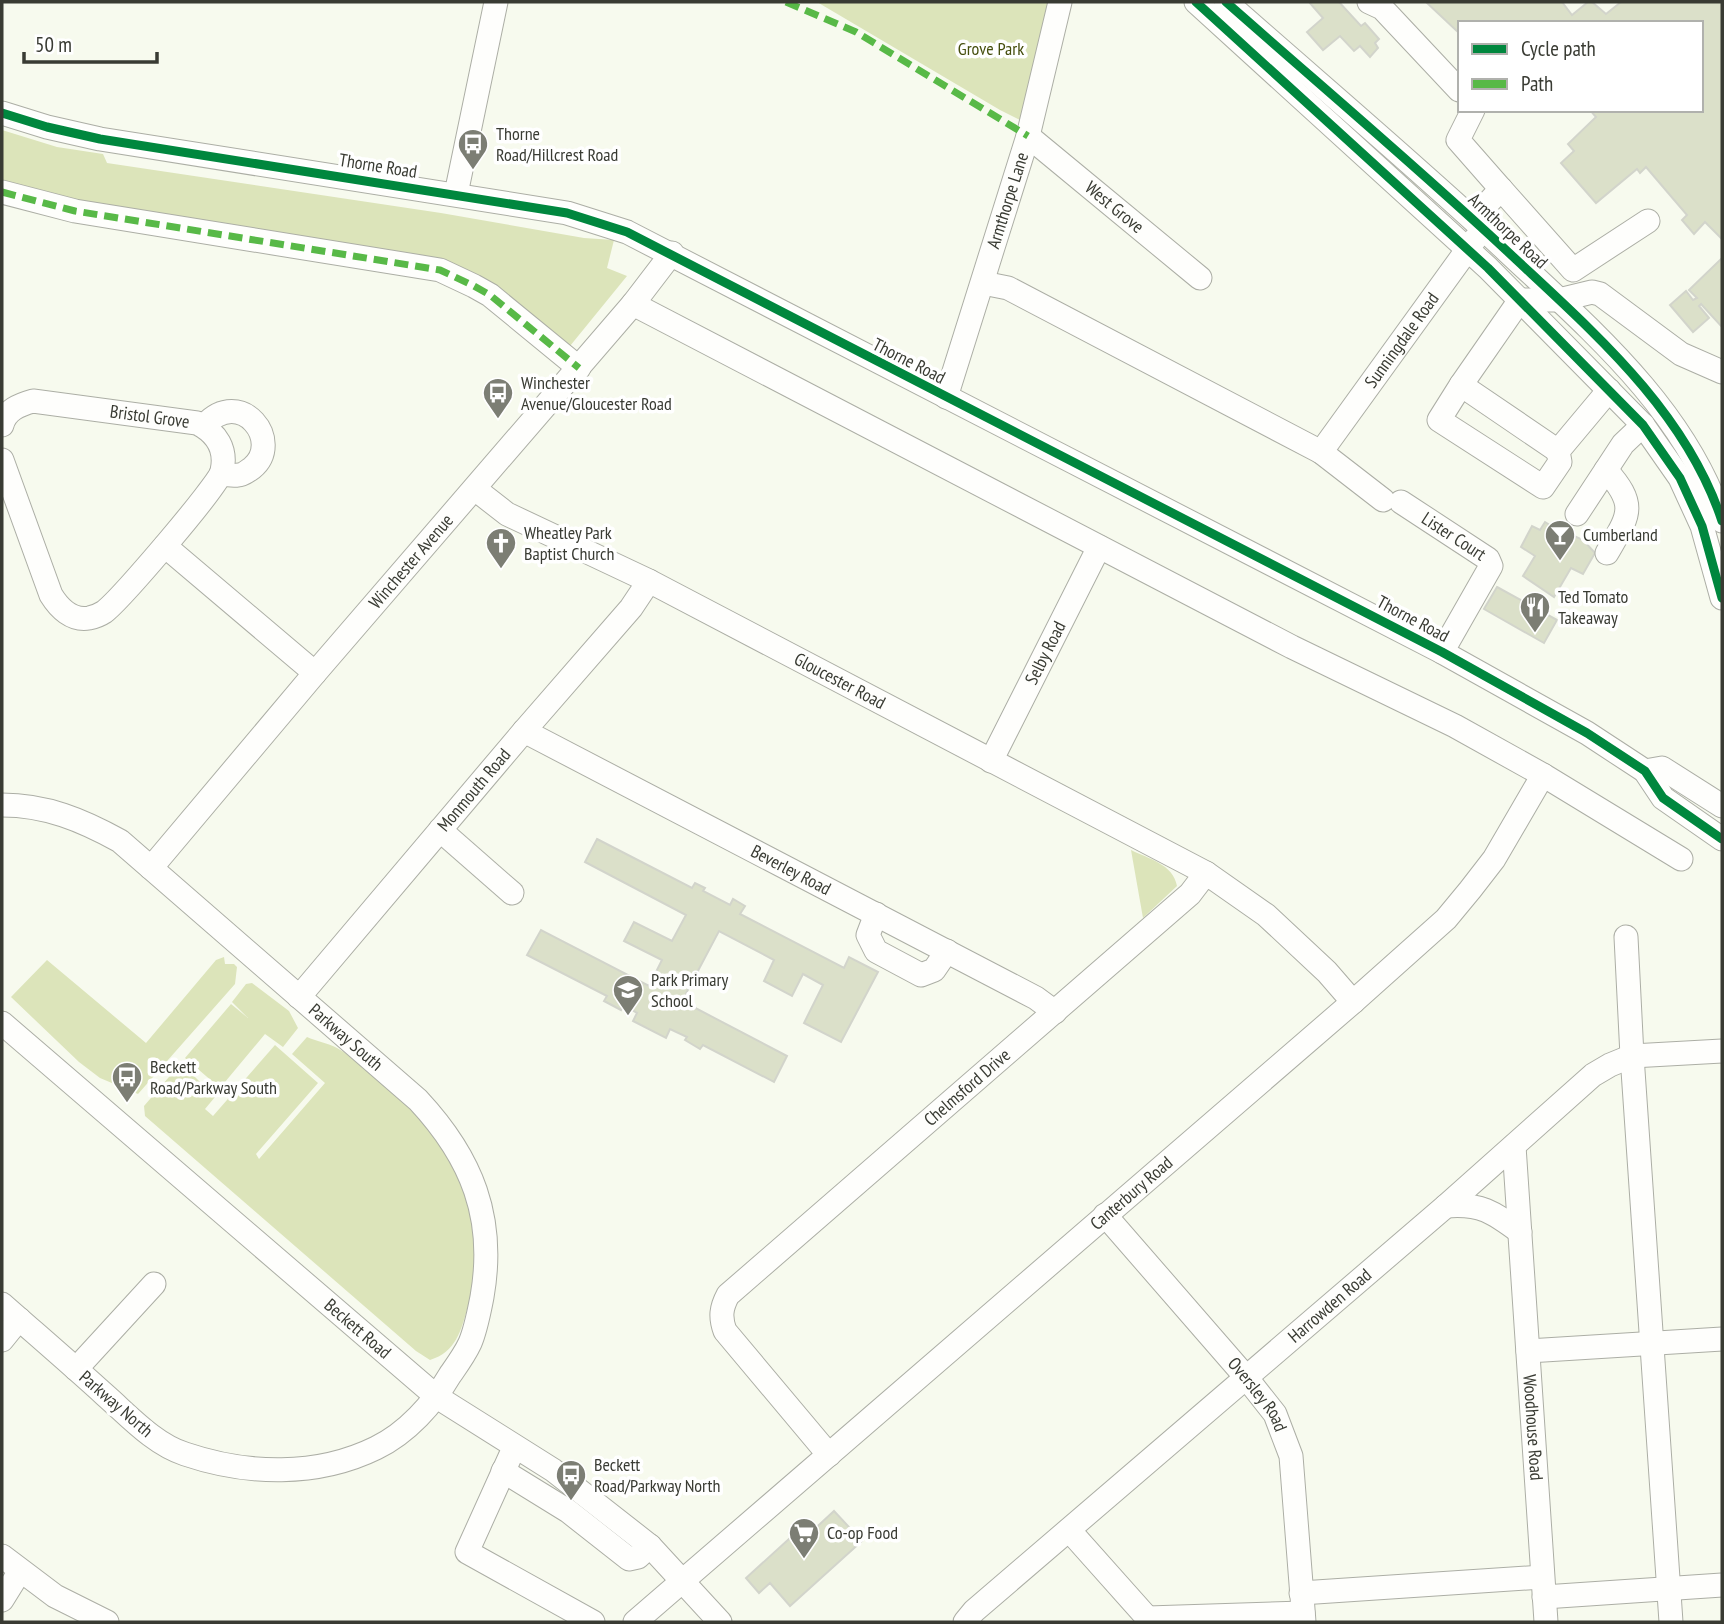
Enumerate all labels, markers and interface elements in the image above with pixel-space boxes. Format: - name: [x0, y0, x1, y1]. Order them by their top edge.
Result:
- scale bar: [24, 21, 158, 65]
- legend: [1458, 21, 1703, 112]
- text: 50 m: [35, 31, 72, 58]
- text: Cycle path: [1521, 35, 1596, 62]
- park label: Grove Park: [958, 37, 1024, 60]
- text: Path: [1521, 70, 1553, 97]
- place label: Thorne Road/Hillcrest Road: [496, 122, 618, 166]
- bus stop icon: Thorne Road/Hillcrest Road: [456, 127, 490, 171]
- street label: Thorne Road: [337, 148, 419, 183]
- street label: Armthorpe Lane: [981, 149, 1033, 251]
- street label: West Grove: [1081, 176, 1149, 238]
- street label: Armthorpe Road: [1464, 188, 1553, 273]
- street label: Sunningdale Road: [1359, 288, 1444, 392]
- street label: Thorne Road: [869, 332, 949, 389]
- place label: Winchester Avenue/Gloucester Road: [521, 371, 672, 415]
- bus stop icon: Winchester Avenue/Gloucester Road: [481, 376, 515, 420]
- street label: Bristol Grove: [109, 399, 191, 433]
- street label: Lister Court: [1417, 507, 1490, 566]
- street label: Winchester Avenue: [364, 509, 458, 613]
- bar icon: Cumberland: [1543, 518, 1577, 562]
- place label: Wheatley Park Baptist Church: [524, 521, 614, 565]
- place label: Cumberland: [1583, 523, 1658, 546]
- church icon: Wheatley Park Baptist Church: [484, 526, 518, 570]
- place label: Ted Tomato Takeaway: [1558, 585, 1628, 629]
- street label: Thorne Road: [1373, 590, 1453, 647]
- restaurant icon: Ted Tomato Takeaway: [1518, 590, 1552, 634]
- street label: Selby Road: [1020, 617, 1071, 688]
- street label: Gloucester Road: [790, 647, 890, 714]
- street label: Monmouth Road: [432, 743, 515, 836]
- street label: Beverley Road: [747, 839, 835, 900]
- place label: Park Primary School: [651, 968, 728, 1012]
- school or university icon: Park Primary School: [611, 973, 645, 1017]
- street label: Parkway South: [304, 998, 388, 1075]
- street label: Chelmsford Drive: [919, 1043, 1015, 1131]
- place label: Beckett Road/Parkway South: [150, 1055, 277, 1099]
- bus stop icon: Beckett Road/Parkway South: [110, 1060, 144, 1104]
- street label: Canterbury Road: [1085, 1151, 1177, 1235]
- street label: Harrowden Road: [1283, 1263, 1376, 1348]
- street label: Beckett Road: [320, 1293, 396, 1363]
- street label: Oversley Road: [1223, 1352, 1293, 1435]
- street label: Parkway North: [75, 1365, 158, 1442]
- street label: Woodhouse Road: [1518, 1373, 1548, 1481]
- place label: Beckett Road/Parkway North: [594, 1453, 720, 1497]
- bus stop icon: Beckett Road/Parkway North: [554, 1458, 588, 1502]
- supermarket icon: Co-op Food: [787, 1516, 821, 1560]
- place label: Co-op Food: [827, 1521, 898, 1544]

